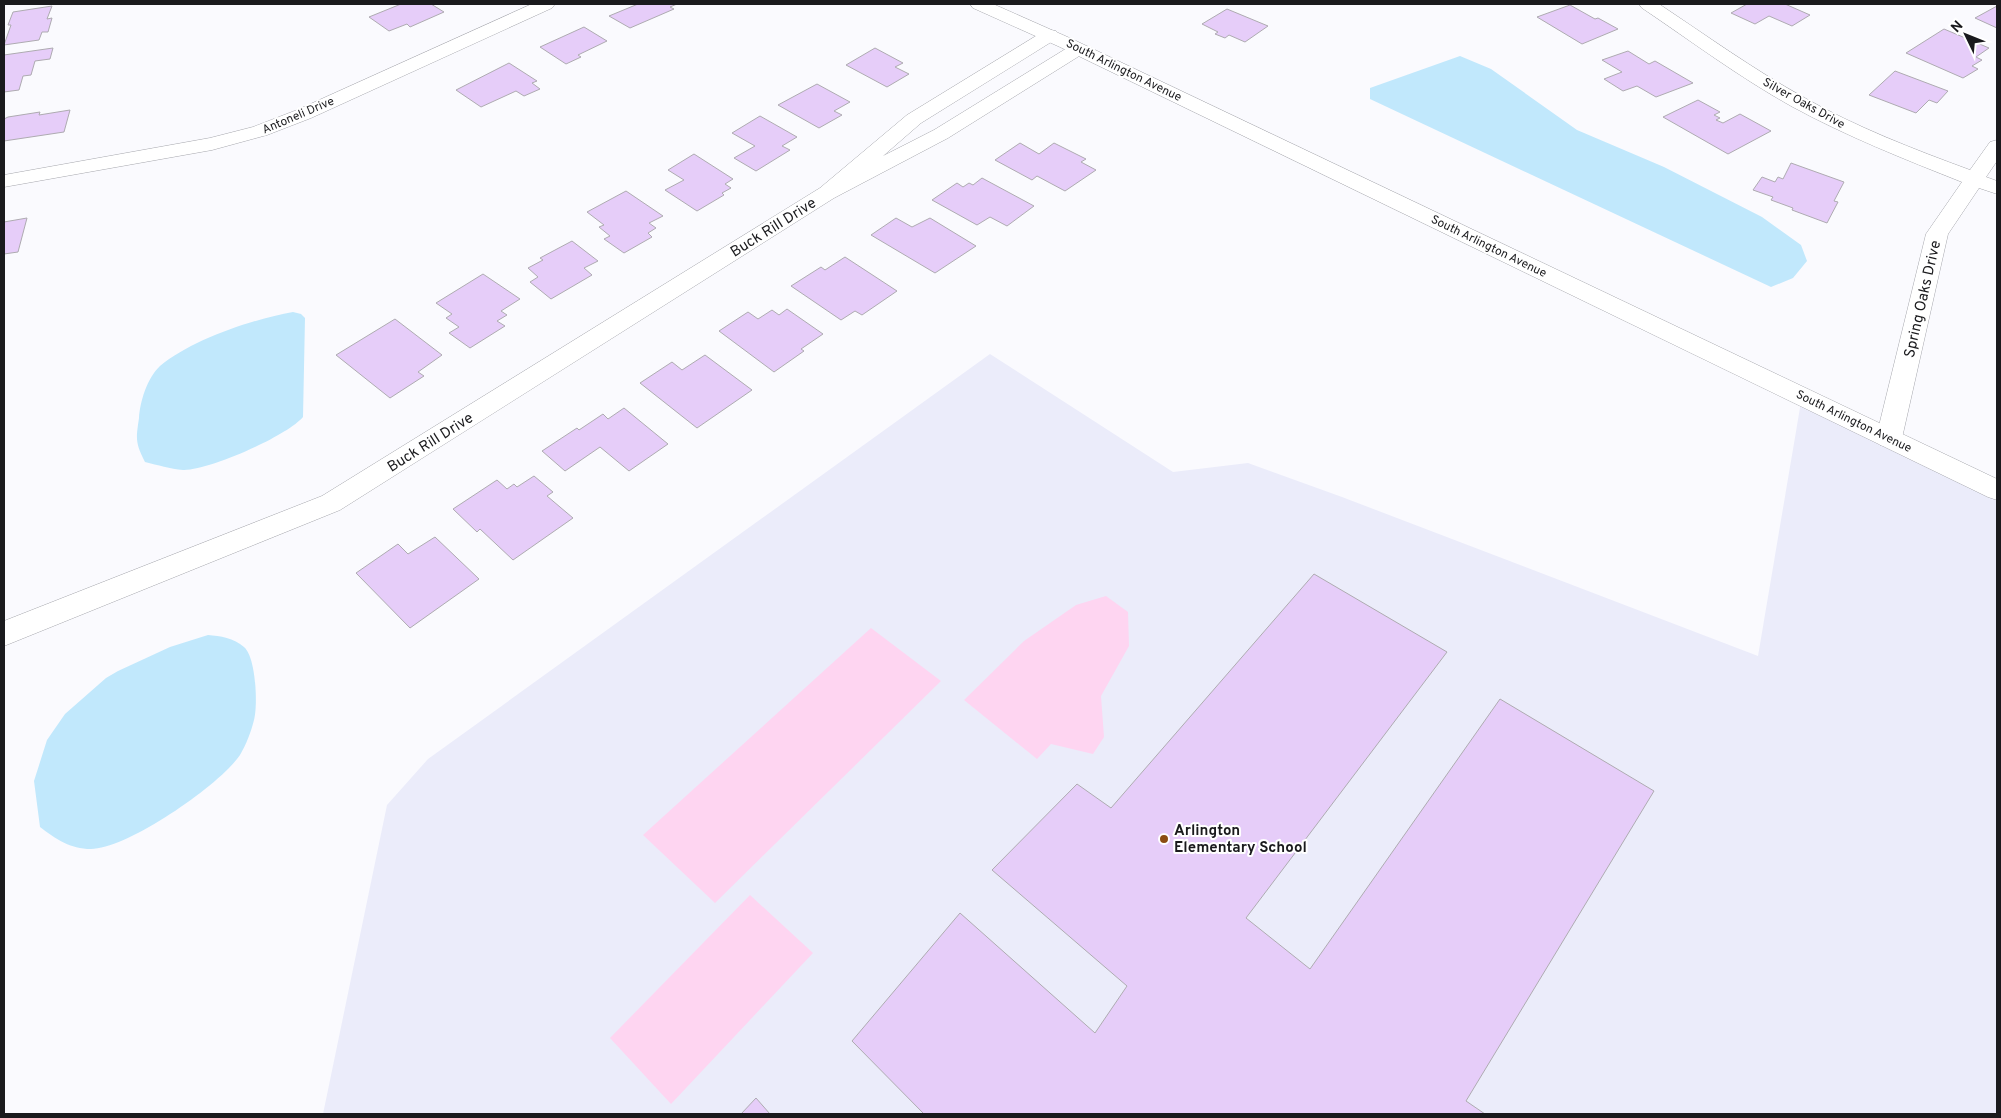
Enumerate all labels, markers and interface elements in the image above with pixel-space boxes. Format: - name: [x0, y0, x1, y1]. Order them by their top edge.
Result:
- north arrow: [1941, 10, 1991, 60]
- text: N: [1948, 18, 1967, 37]
- street label: South Arlington Avenue: [1063, 36, 1184, 106]
- street label: Silver Oaks Drive: [1760, 75, 1847, 133]
- street label: Antoneli Drive: [260, 94, 337, 138]
- street label: Buck Rill Drive: [727, 194, 820, 262]
- street label: South Arlington Avenue: [1428, 212, 1549, 282]
- street label: Spring Oaks Drive: [1901, 239, 1946, 360]
- street label: South Arlington Avenue: [1793, 387, 1914, 457]
- street label: Buck Rill Drive: [384, 409, 477, 477]
- place label: Arlington Elementary School: [1174, 822, 1307, 858]
- marker: Arlington Elementary School: [1158, 833, 1170, 845]

